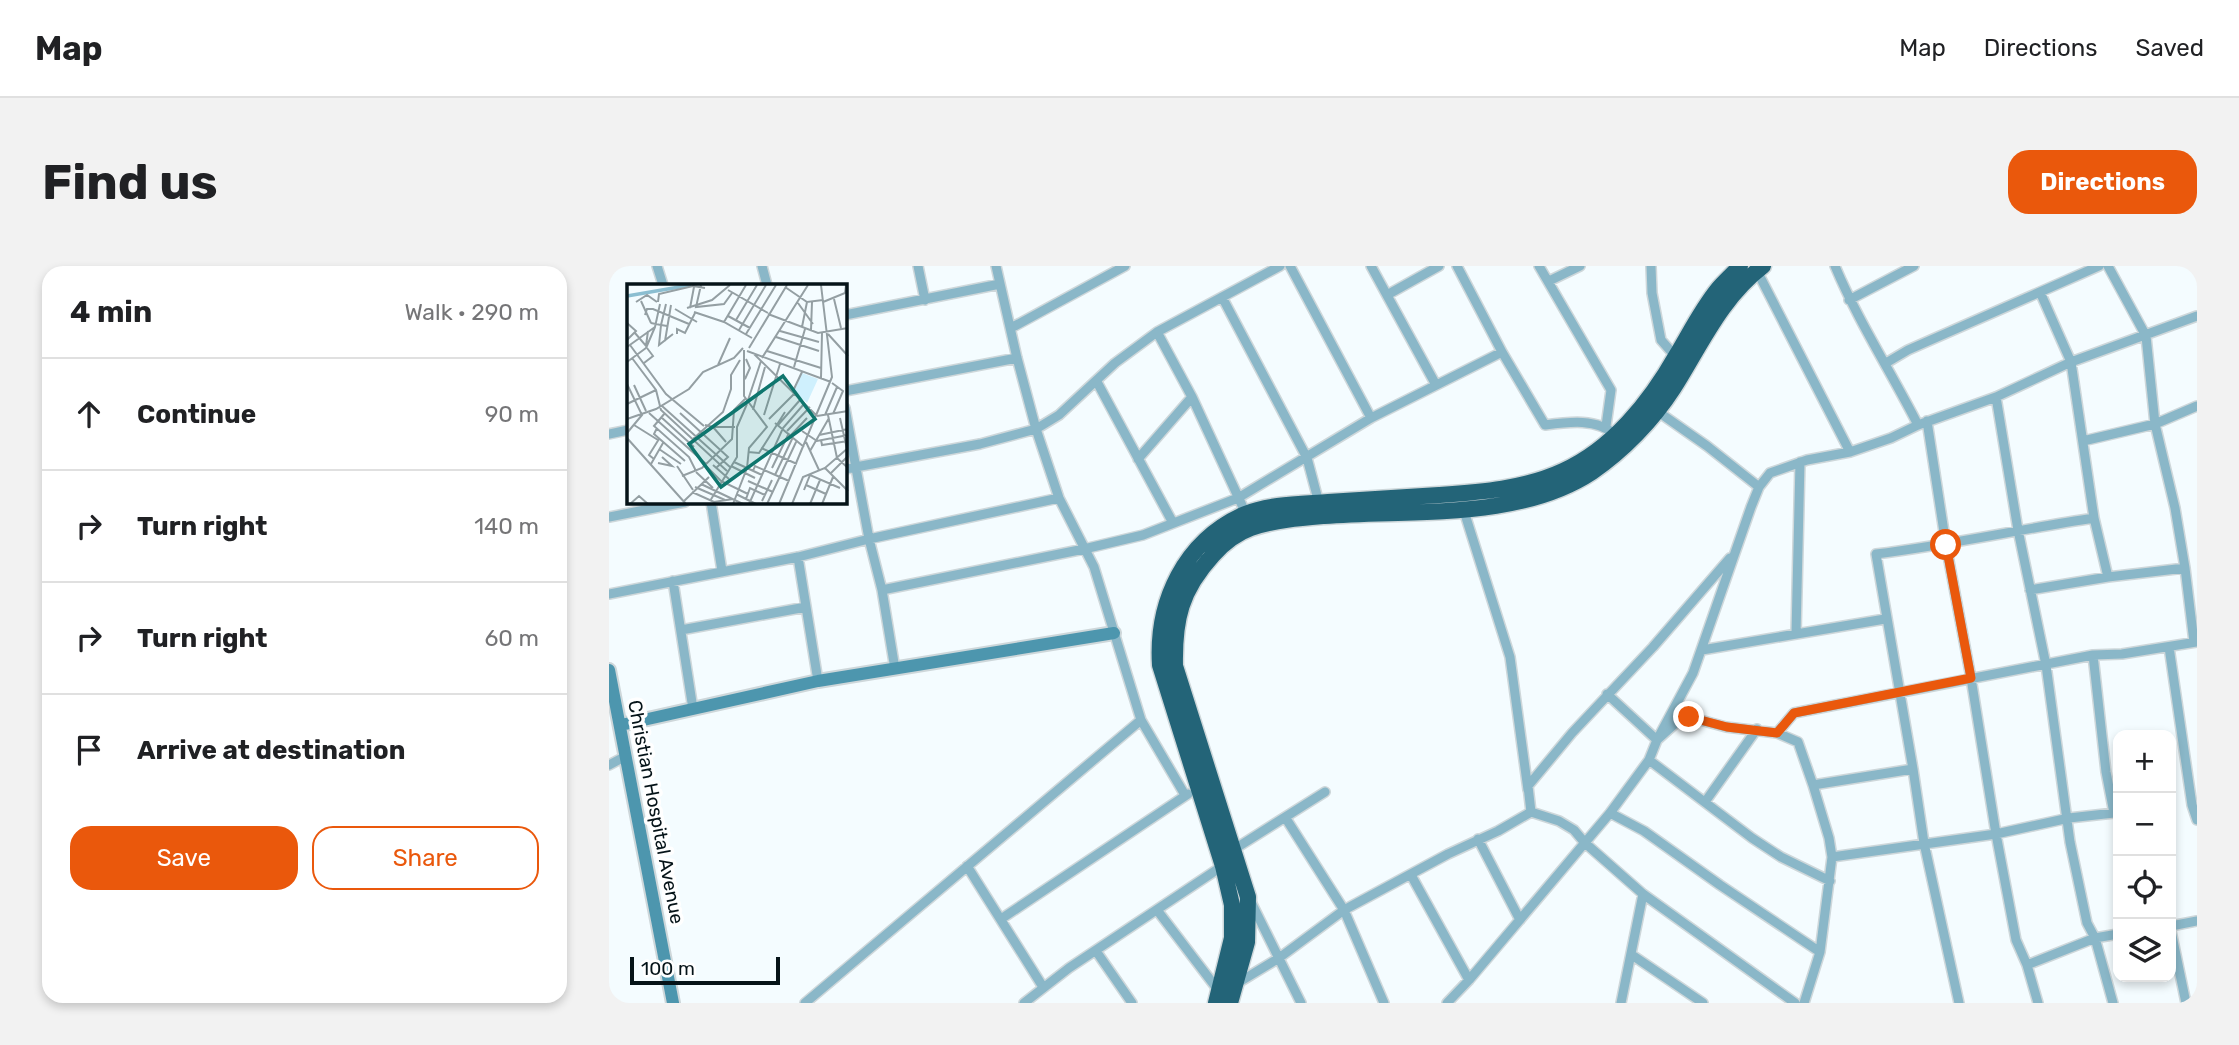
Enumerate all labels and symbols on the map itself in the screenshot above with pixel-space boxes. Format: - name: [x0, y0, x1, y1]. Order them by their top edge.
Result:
- inset map: [627, 284, 847, 504]
- route start: [1930, 529, 1961, 560]
- street label: Christian Hospital Avenue: [623, 698, 689, 926]
- route end: [1673, 701, 1704, 732]
- scale bar: [630, 954, 781, 986]

